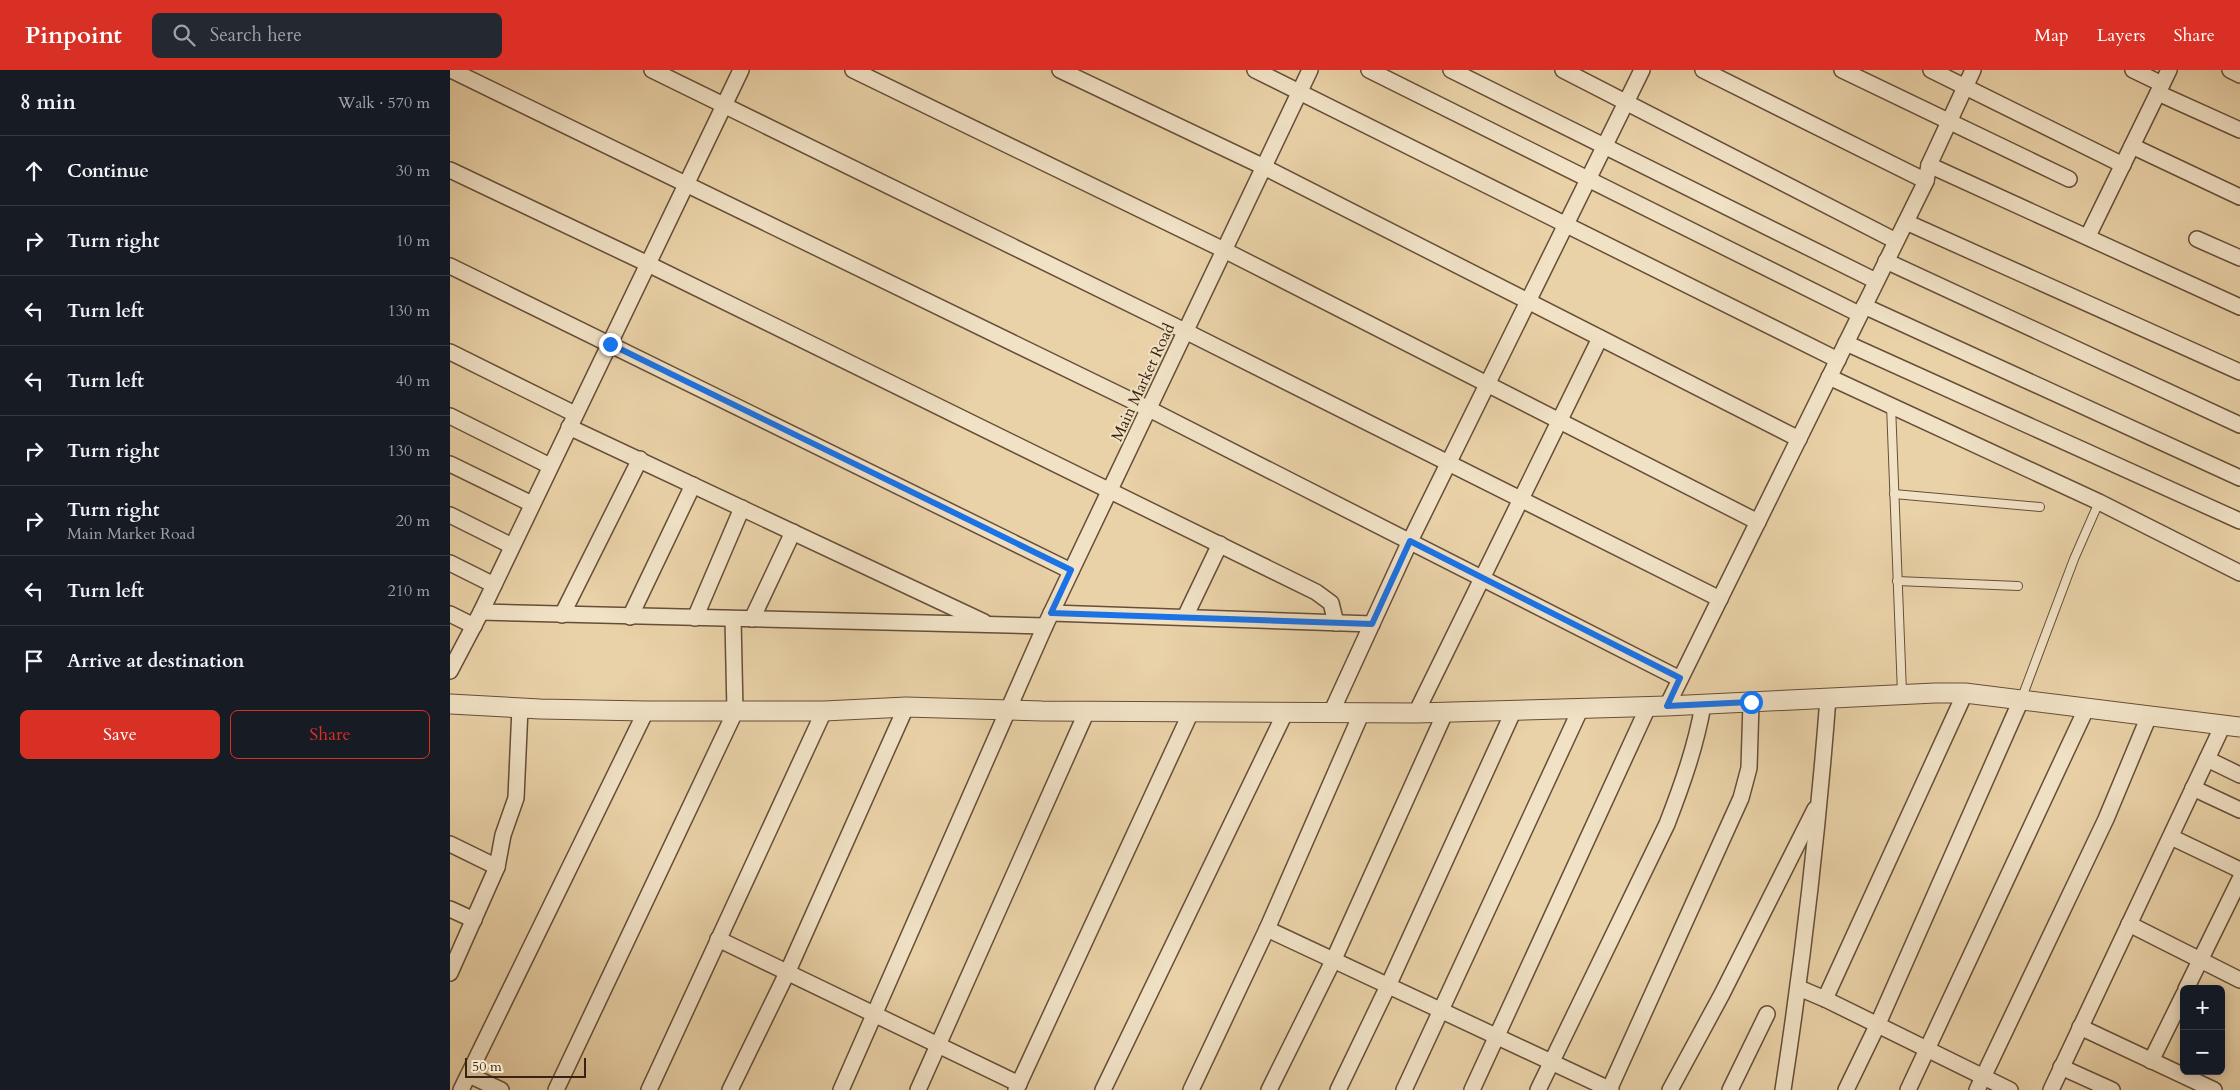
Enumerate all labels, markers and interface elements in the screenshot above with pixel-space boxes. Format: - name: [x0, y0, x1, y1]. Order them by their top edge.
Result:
- search box: [152, 13, 502, 58]
- text: Pinpoint: [25, 19, 122, 52]
- icon: search: [170, 21, 198, 49]
- text: Search here: [210, 22, 302, 48]
- text: Map: [2034, 23, 2069, 48]
- text: Layers: [2097, 23, 2146, 48]
- text: Share: [2174, 23, 2215, 48]
- text: 8 min: [20, 88, 76, 117]
- text: Walk · 570 m: [338, 92, 430, 114]
- icon: ahead: [20, 157, 48, 185]
- text: Continue: [67, 158, 149, 184]
- text: 30 m: [396, 160, 430, 182]
- icon: right: [20, 227, 48, 255]
- text: Turn right: [67, 228, 159, 254]
- text: 10 m: [396, 230, 430, 252]
- icon: left: [20, 297, 48, 325]
- text: Turn left: [67, 298, 144, 324]
- text: 130 m: [388, 300, 430, 322]
- street label: Main Market Road: [1106, 319, 1180, 445]
- route end: [599, 333, 622, 356]
- icon: left: [20, 367, 48, 395]
- text: Turn left: [67, 368, 144, 394]
- text: 40 m: [396, 370, 430, 392]
- icon: right: [20, 437, 48, 465]
- text: Turn right: [67, 438, 159, 464]
- text: 130 m: [388, 440, 430, 462]
- text: Turn right: [67, 497, 159, 523]
- icon: right: [20, 507, 48, 535]
- text: 20 m: [396, 510, 430, 532]
- text: Main Market Road: [67, 523, 195, 545]
- icon: left: [20, 577, 48, 605]
- text: Turn left: [67, 578, 144, 604]
- text: 210 m: [388, 580, 430, 602]
- icon: arrive: [20, 647, 48, 675]
- text: Arrive at destination: [67, 648, 244, 674]
- route start: [1740, 691, 1763, 714]
- button: Save: [20, 710, 220, 759]
- button: Share: [230, 710, 430, 759]
- map controls: [2180, 985, 2225, 1075]
- button: +: [2180, 985, 2225, 1030]
- button: −: [2180, 1030, 2225, 1075]
- scale bar: [465, 1055, 586, 1078]
- text: 50 m: [472, 1057, 502, 1076]

